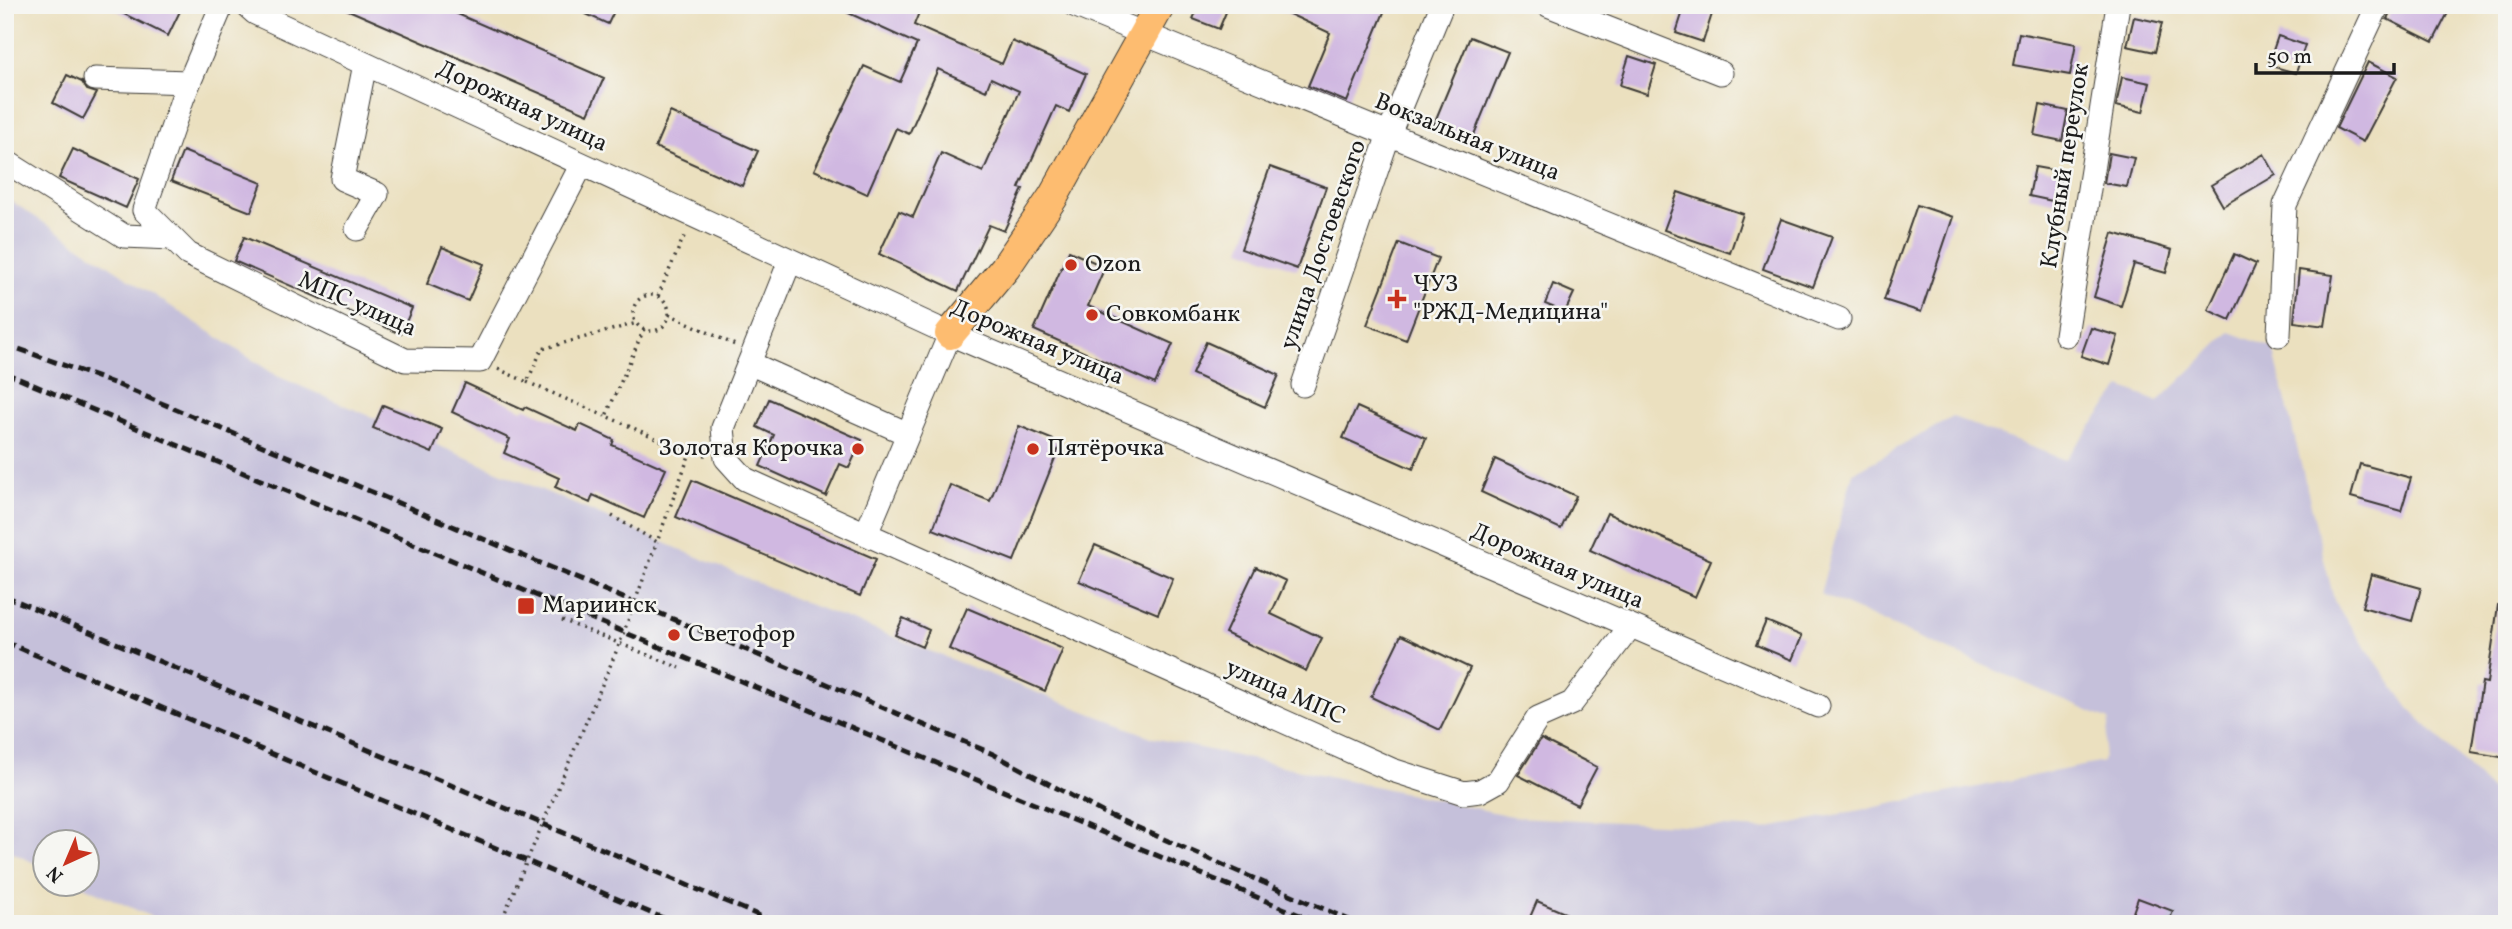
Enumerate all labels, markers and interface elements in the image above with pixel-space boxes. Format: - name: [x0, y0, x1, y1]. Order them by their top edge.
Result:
- scale bar: [2256, 32, 2395, 76]
- text: 50 m: [2267, 43, 2312, 72]
- street label: Дорожная улица: [431, 52, 613, 162]
- street label: Клубный переулок: [2033, 61, 2099, 271]
- street label: Вокзальная улица: [1369, 85, 1565, 191]
- street label: улица Достоевского: [1272, 135, 1376, 355]
- place label: Ozon: [1085, 248, 1142, 282]
- marker: Ozon: [1063, 257, 1079, 273]
- street label: МПС улица: [292, 264, 422, 346]
- place label: ЧУЗ "РЖД-Медицина": [1413, 268, 1608, 330]
- marker: ЧУЗ "РЖД-Медицина": [1387, 289, 1407, 309]
- street label: Дорожная улица: [945, 291, 1129, 395]
- place label: Совкомбанк: [1106, 298, 1240, 332]
- marker: Совкомбанк: [1084, 307, 1100, 323]
- place label: Золотая Корочка: [658, 432, 844, 466]
- place label: Пятёрочка: [1047, 432, 1165, 466]
- marker: Золотая Корочка: [850, 441, 866, 457]
- marker: Пятёрочка: [1025, 441, 1041, 457]
- street label: Дорожная улица: [1465, 515, 1649, 619]
- place label: Мариинск: [542, 589, 657, 623]
- marker: Мариинск: [516, 596, 536, 616]
- place label: Светофор: [688, 618, 795, 652]
- marker: Светофор: [666, 627, 682, 643]
- street label: улица МПС: [1220, 652, 1350, 734]
- north arrow: [32, 828, 102, 898]
- text: N: [41, 860, 70, 888]

